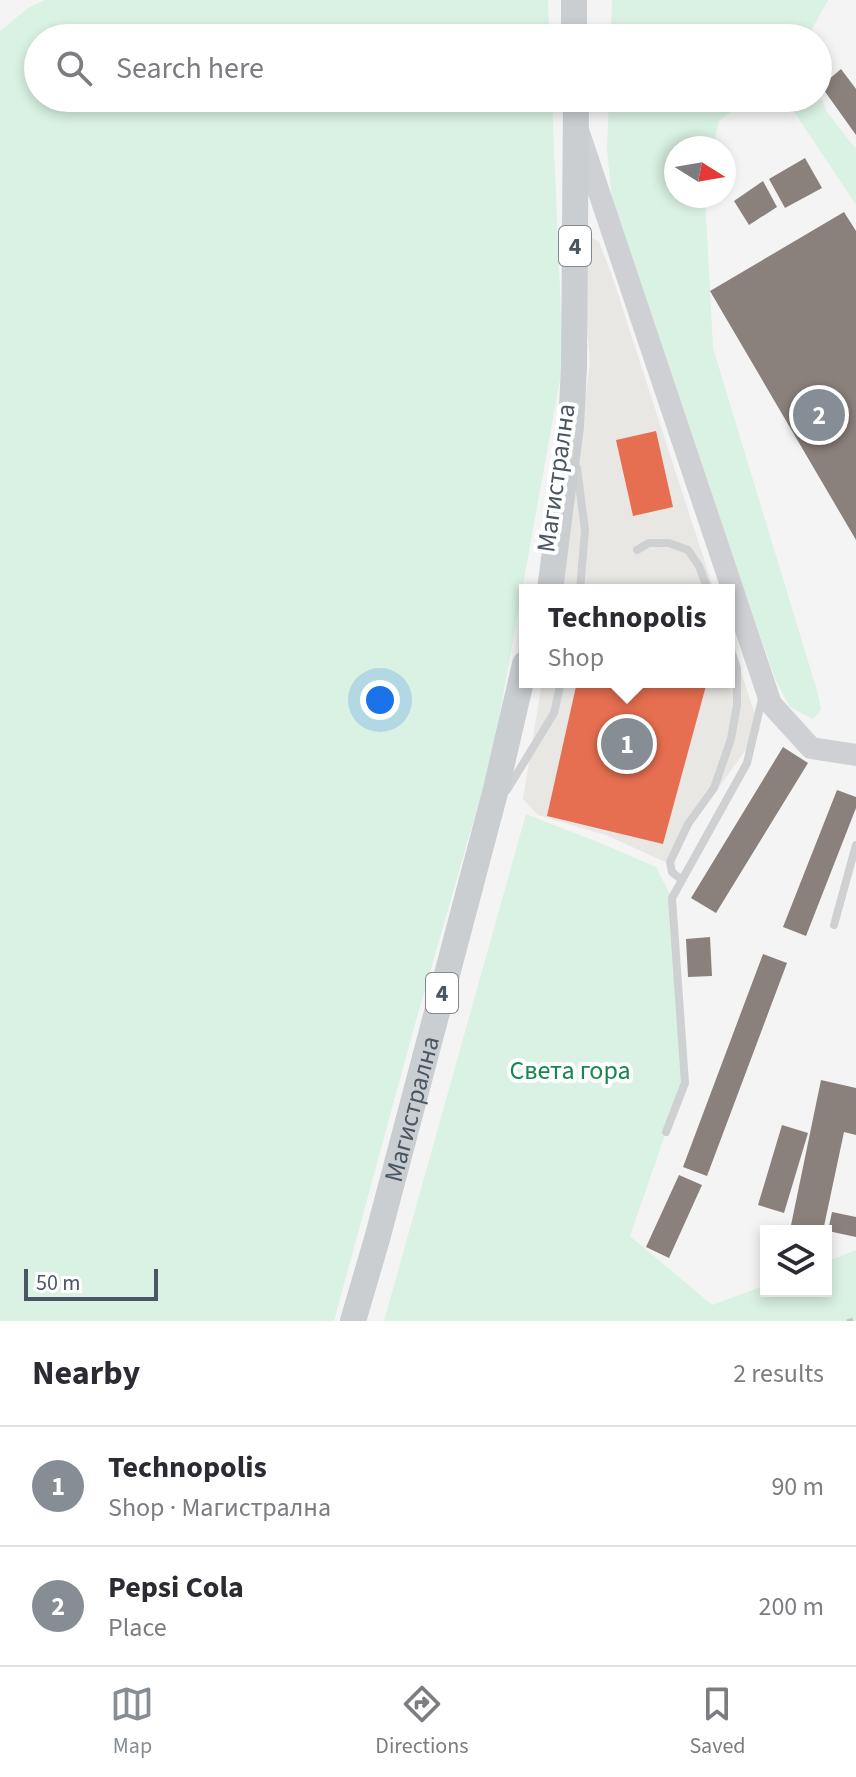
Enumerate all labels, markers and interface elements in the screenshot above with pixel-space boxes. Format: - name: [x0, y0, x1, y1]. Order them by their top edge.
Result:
- search box: [24, 24, 832, 112]
- icon: search: [52, 46, 96, 90]
- text: Search here: [116, 47, 264, 90]
- north arrow: [664, 136, 736, 208]
- road number: 4: [559, 226, 591, 266]
- pin: 2: [793, 385, 845, 445]
- street label: Магистрална: [527, 401, 585, 555]
- popup: [519, 584, 735, 688]
- text: Technopolis: [548, 596, 706, 639]
- text: Shop: [548, 639, 604, 676]
- your location: [360, 680, 400, 720]
- pin: 1: [601, 714, 653, 774]
- road number: 4: [426, 973, 458, 1013]
- street label: Магистрална: [374, 1032, 448, 1186]
- park label: Света гора: [509, 1052, 631, 1089]
- map controls: [760, 1225, 832, 1297]
- button: layers: [760, 1225, 832, 1297]
- scale bar: [24, 1265, 158, 1301]
- text: 50 m: [36, 1267, 81, 1299]
- text: Nearby: [32, 1349, 140, 1398]
- text: 2 results: [733, 1355, 824, 1392]
- text: Technopolis: [108, 1446, 267, 1489]
- text: 1: [51, 1468, 65, 1505]
- text: 90 m: [771, 1468, 824, 1505]
- text: Shop · Магистрална: [108, 1489, 331, 1526]
- text: Pepsi Cola: [108, 1566, 244, 1609]
- text: 2: [51, 1588, 65, 1625]
- text: 200 m: [758, 1588, 824, 1625]
- text: Place: [108, 1609, 167, 1646]
- tab: Map: [110, 1682, 154, 1762]
- tab: Directions: [375, 1682, 468, 1762]
- tab: Saved: [689, 1682, 746, 1762]

